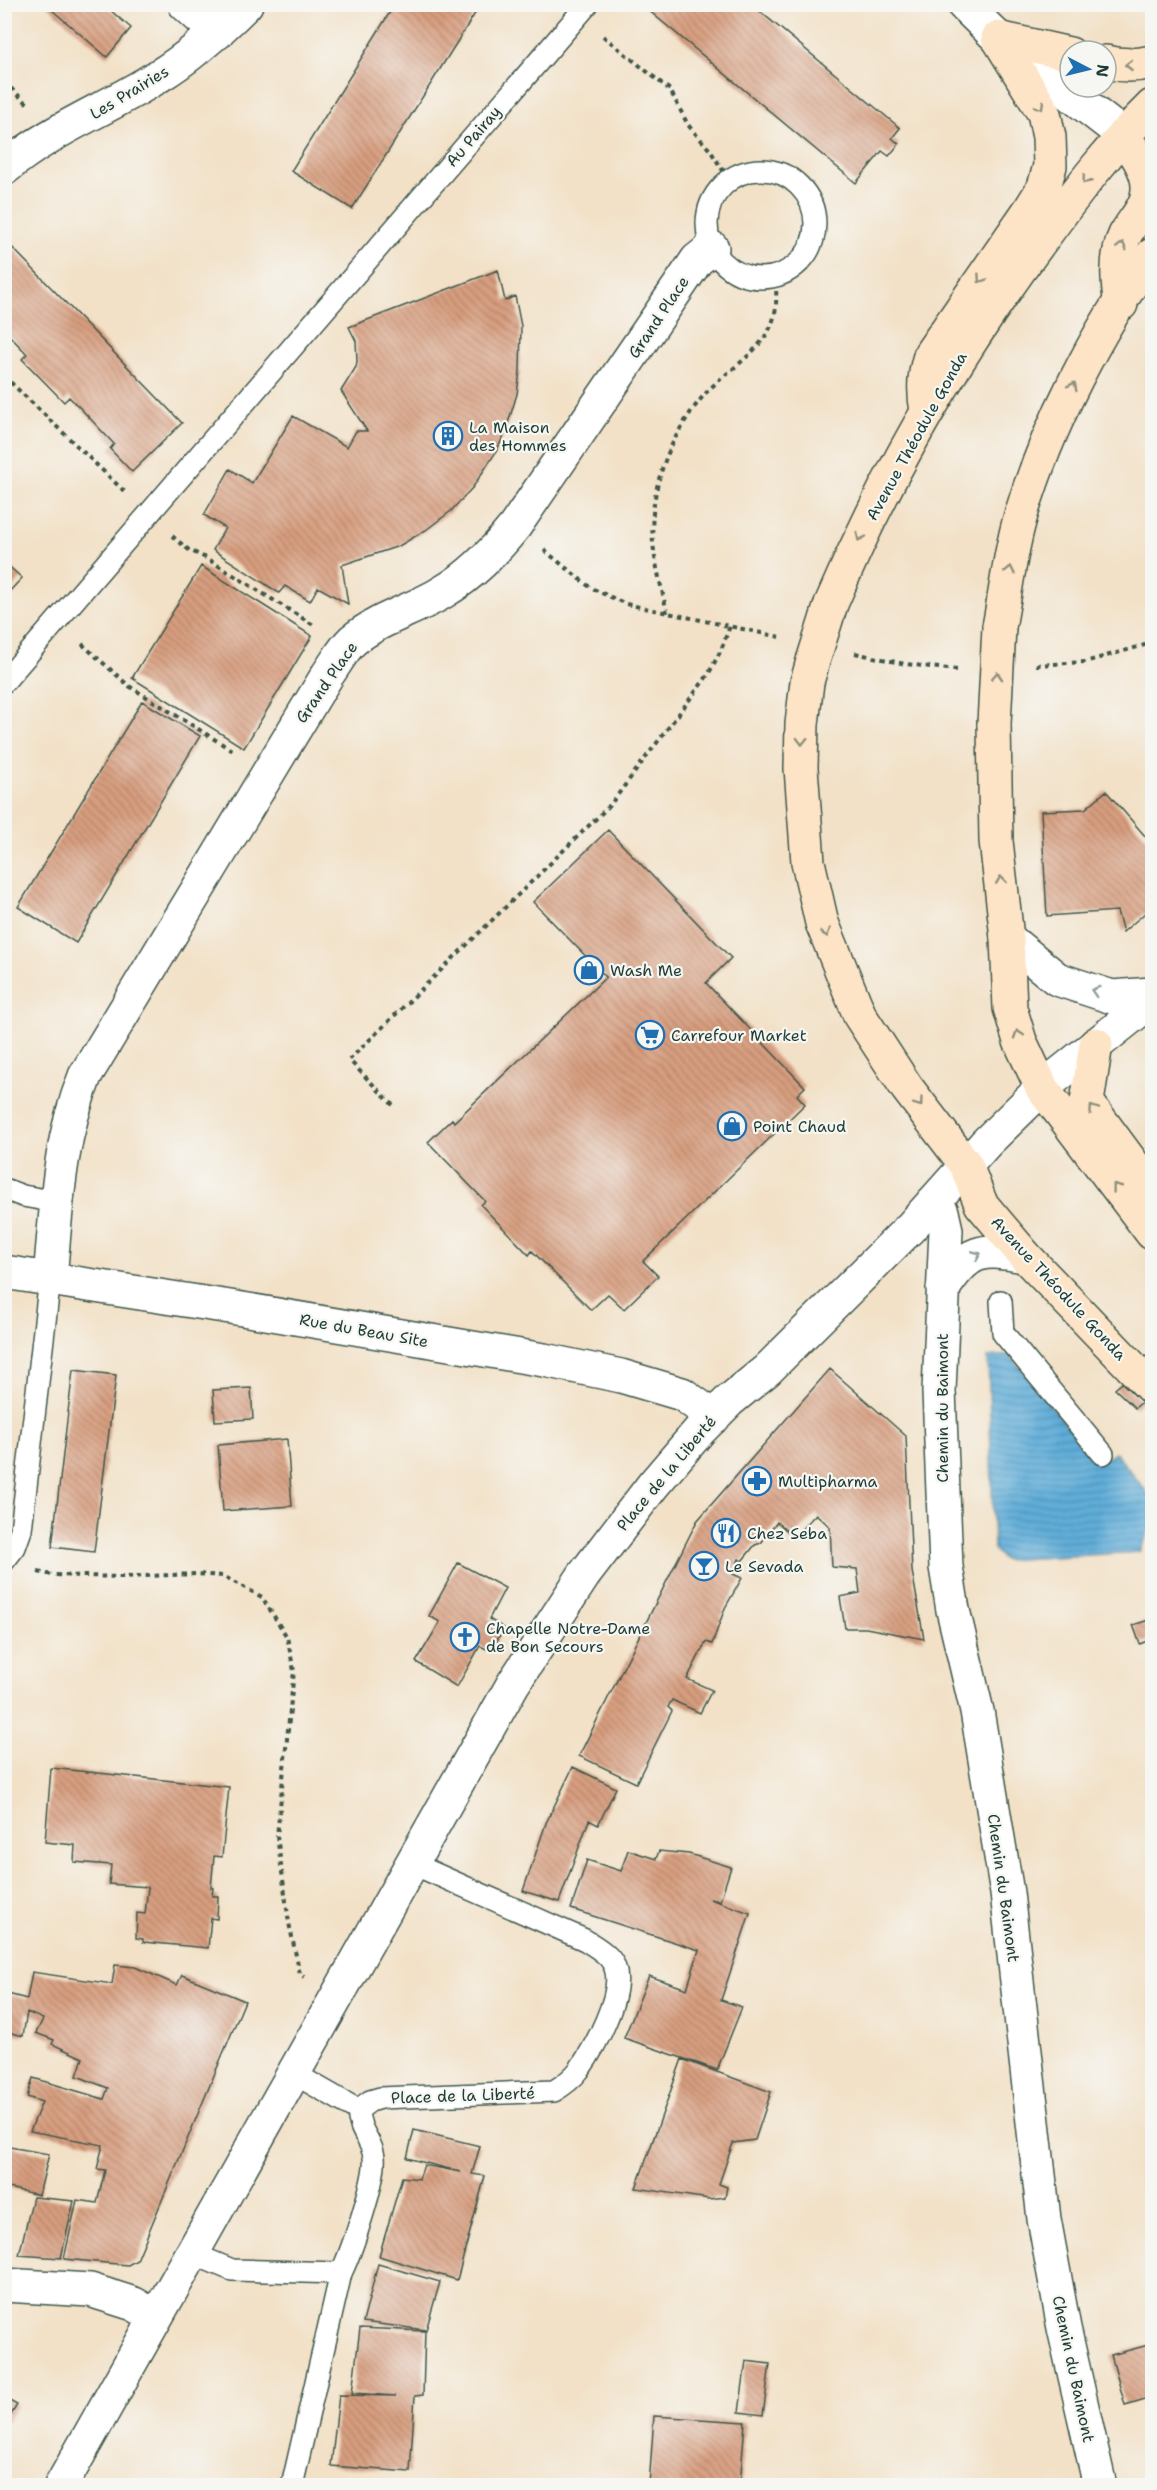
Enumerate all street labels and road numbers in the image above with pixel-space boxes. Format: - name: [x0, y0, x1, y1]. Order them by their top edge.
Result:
- street label: Les Prairies: [86, 61, 173, 124]
- street label: Au Pairay: [441, 101, 506, 171]
- street label: Grand Place: [623, 272, 694, 362]
- street label: Avenue Théodule Gonda: [861, 348, 972, 524]
- street label: Grand Place: [291, 637, 362, 727]
- street label: Avenue Théodule Gonda: [986, 1212, 1131, 1365]
- street label: Rue du Beau Site: [298, 1309, 430, 1352]
- street label: Chemin du Baimont: [932, 1333, 953, 1483]
- street label: Place de la Liberté: [612, 1411, 721, 1535]
- street label: Chemin du Baimont: [983, 1813, 1024, 1964]
- street label: Place de la Liberté: [390, 2082, 536, 2109]
- street label: Chemin du Baimont: [1048, 2294, 1099, 2444]

